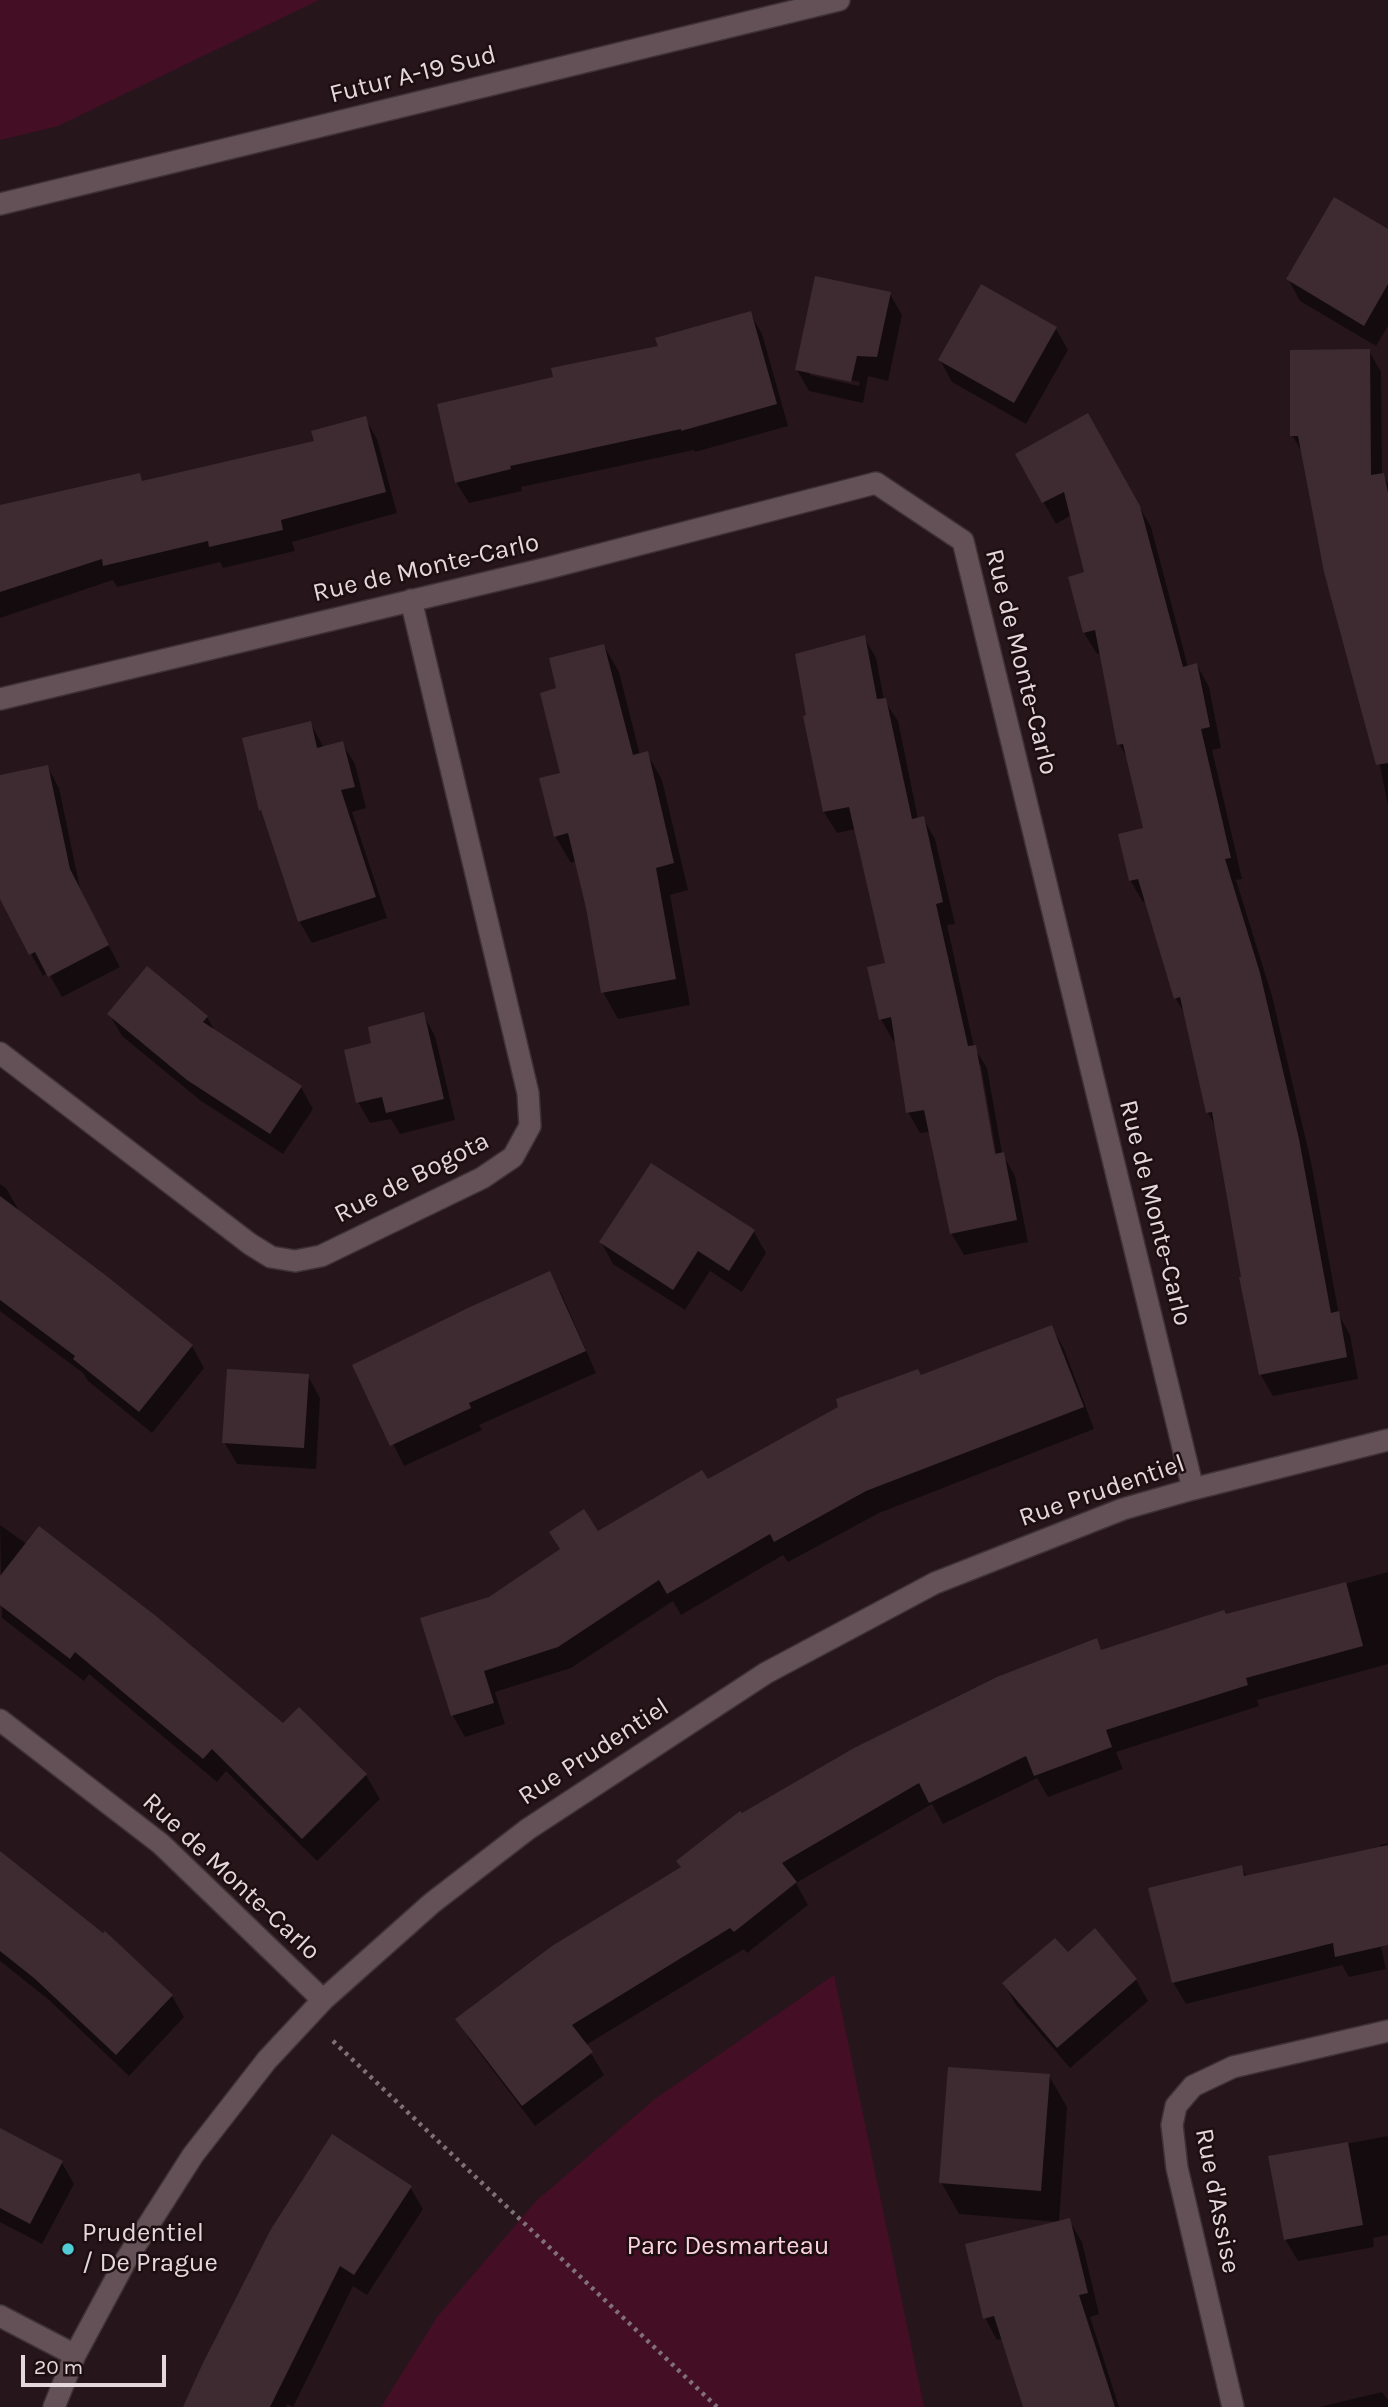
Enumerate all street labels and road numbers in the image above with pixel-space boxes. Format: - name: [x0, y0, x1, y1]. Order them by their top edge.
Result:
- street label: Futur A-19 Sud: [326, 39, 500, 111]
- street label: Rue de Monte-Carlo: [310, 527, 542, 609]
- street label: Rue de Monte-Carlo: [978, 546, 1064, 778]
- street label: Rue de Monte-Carlo: [1112, 1097, 1198, 1329]
- street label: Rue de Bogota: [329, 1126, 495, 1230]
- street label: Rue Prudentiel: [1015, 1448, 1189, 1534]
- street label: Rue Prudentiel: [513, 1692, 675, 1812]
- street label: Rue de Monte-Carlo: [136, 1787, 326, 1967]
- street label: Rue d'Assise: [1188, 2126, 1246, 2276]

